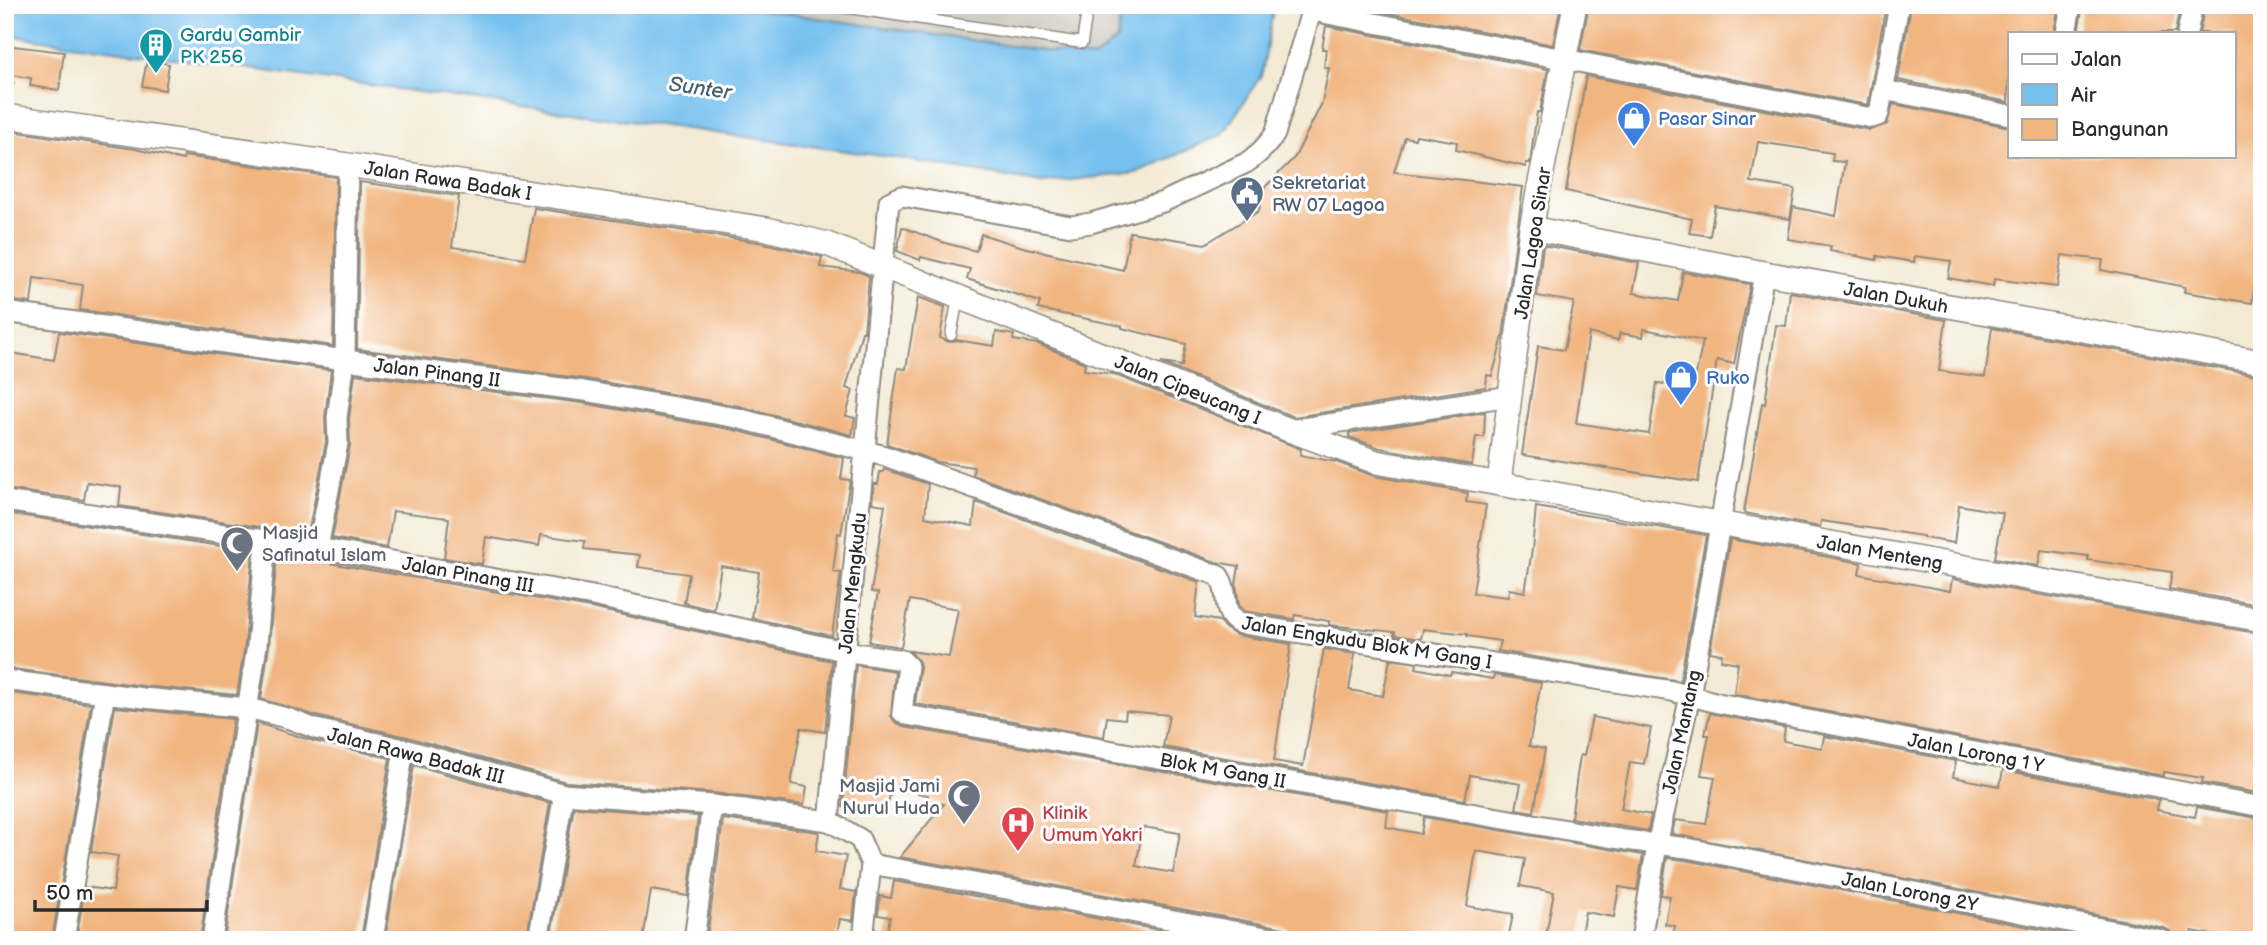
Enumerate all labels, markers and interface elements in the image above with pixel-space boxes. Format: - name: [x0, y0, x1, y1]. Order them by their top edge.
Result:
- place label: Gardu Gambir PK 256: [180, 24, 302, 69]
- building icon: Gardu Gambir PK 256: [137, 26, 175, 75]
- legend: [2008, 32, 2236, 158]
- text: Jalan: [2071, 47, 2122, 72]
- water label: Sunter: [667, 72, 734, 105]
- text: Air: [2071, 83, 2097, 108]
- shop icon: Pasar Sinar: [1615, 99, 1653, 148]
- place label: Pasar Sinar: [1658, 108, 1757, 131]
- text: Bangunan: [2071, 117, 2169, 142]
- street label: Jalan Rawa Badak I: [362, 157, 533, 206]
- street label: Jalan Lagoa Sinar: [1510, 164, 1557, 321]
- place label: Sekretariat RW 07 Lagoa: [1272, 172, 1385, 217]
- public building icon: Sekretariat RW 07 Lagoa: [1228, 174, 1266, 223]
- street label: Jalan Dukuh: [1842, 278, 1950, 319]
- street label: Jalan Cipeucang I: [1111, 351, 1264, 430]
- street label: Jalan Pinang II: [372, 354, 502, 393]
- shop icon: Ruko: [1662, 358, 1700, 407]
- place label: Ruko: [1706, 367, 1750, 390]
- street label: Jalan Mengkudu: [835, 512, 872, 655]
- place label: Masjid Safinatul Islam: [262, 522, 387, 567]
- mosque icon: Masjid Safinatul Islam: [218, 524, 256, 573]
- street label: Jalan Menteng: [1815, 531, 1945, 576]
- street label: Jalan Pinang III: [400, 553, 536, 598]
- street label: Jalan Engkudu Blok M Gang I: [1240, 612, 1494, 675]
- street label: Jalan Mantang: [1658, 668, 1707, 797]
- street label: Jalan Rawa Badak III: [325, 723, 506, 790]
- street label: Jalan Lorong 1 Y: [1905, 729, 2047, 778]
- street label: Blok M Gang II: [1158, 749, 1288, 794]
- place label: Masjid Jami Nurul Huda: [839, 775, 940, 820]
- mosque icon: Masjid Jami Nurul Huda: [945, 777, 983, 826]
- place label: Klinik Umum Yakri: [1042, 802, 1143, 847]
- hospital icon: Klinik Umum Yakri: [999, 804, 1037, 853]
- scale bar: [35, 868, 206, 912]
- street label: Jalan Lorong 2Y: [1840, 868, 1981, 917]
- text: 50 m: [46, 881, 93, 906]

